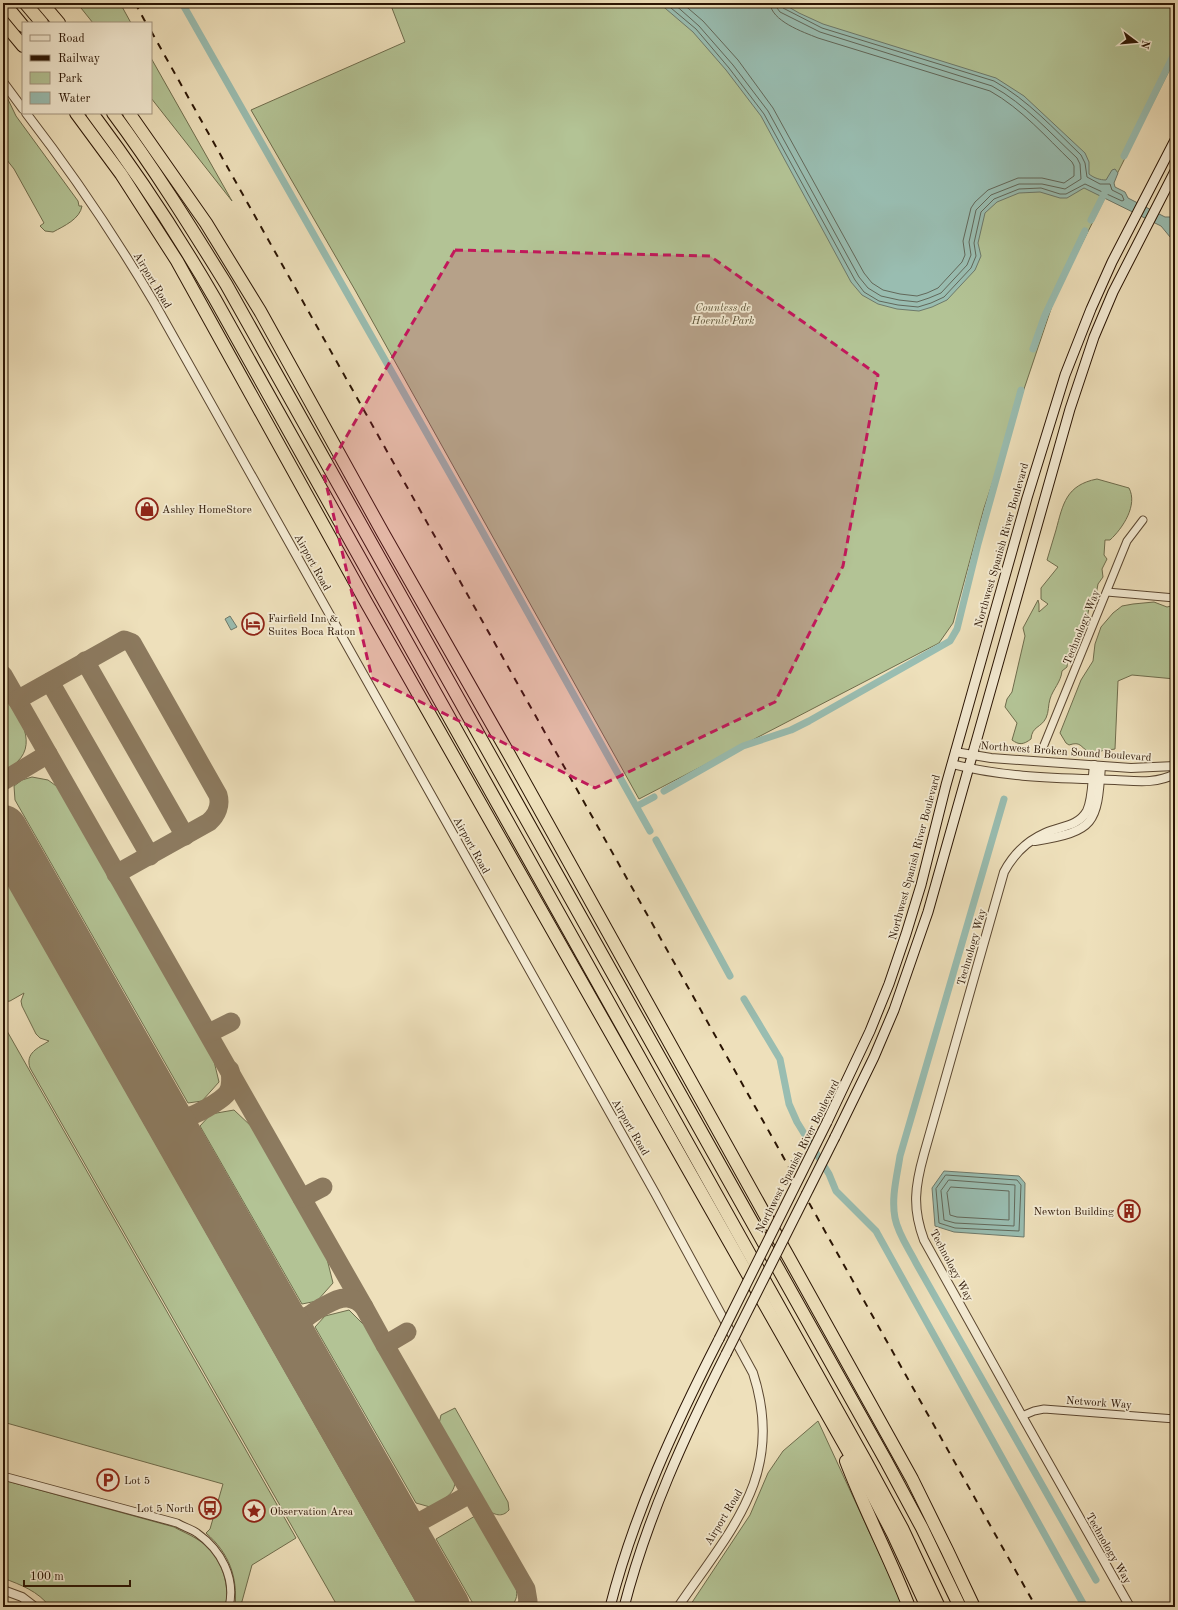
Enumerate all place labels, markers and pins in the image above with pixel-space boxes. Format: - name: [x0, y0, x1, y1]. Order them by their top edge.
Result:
- shop icon: Ashley HomeStore: [134, 496, 160, 522]
- place label: Ashley HomeStore: [162, 505, 252, 516]
- hotel icon: Fairfield Inn & Suites Boca Raton: [240, 611, 266, 637]
- place label: Fairfield Inn & Suites Boca Raton: [268, 614, 355, 638]
- building icon: Newton Building: [1116, 1198, 1142, 1224]
- place label: Newton Building: [1034, 1207, 1114, 1218]
- parking icon: Lot 5: [95, 1467, 121, 1493]
- place label: Lot 5: [124, 1476, 150, 1487]
- bus stop icon: Lot 5 North: [197, 1495, 223, 1521]
- place icon: Observation Area: [241, 1498, 267, 1524]
- place label: Lot 5 North: [137, 1504, 194, 1515]
- place label: Observation Area: [270, 1507, 354, 1518]

